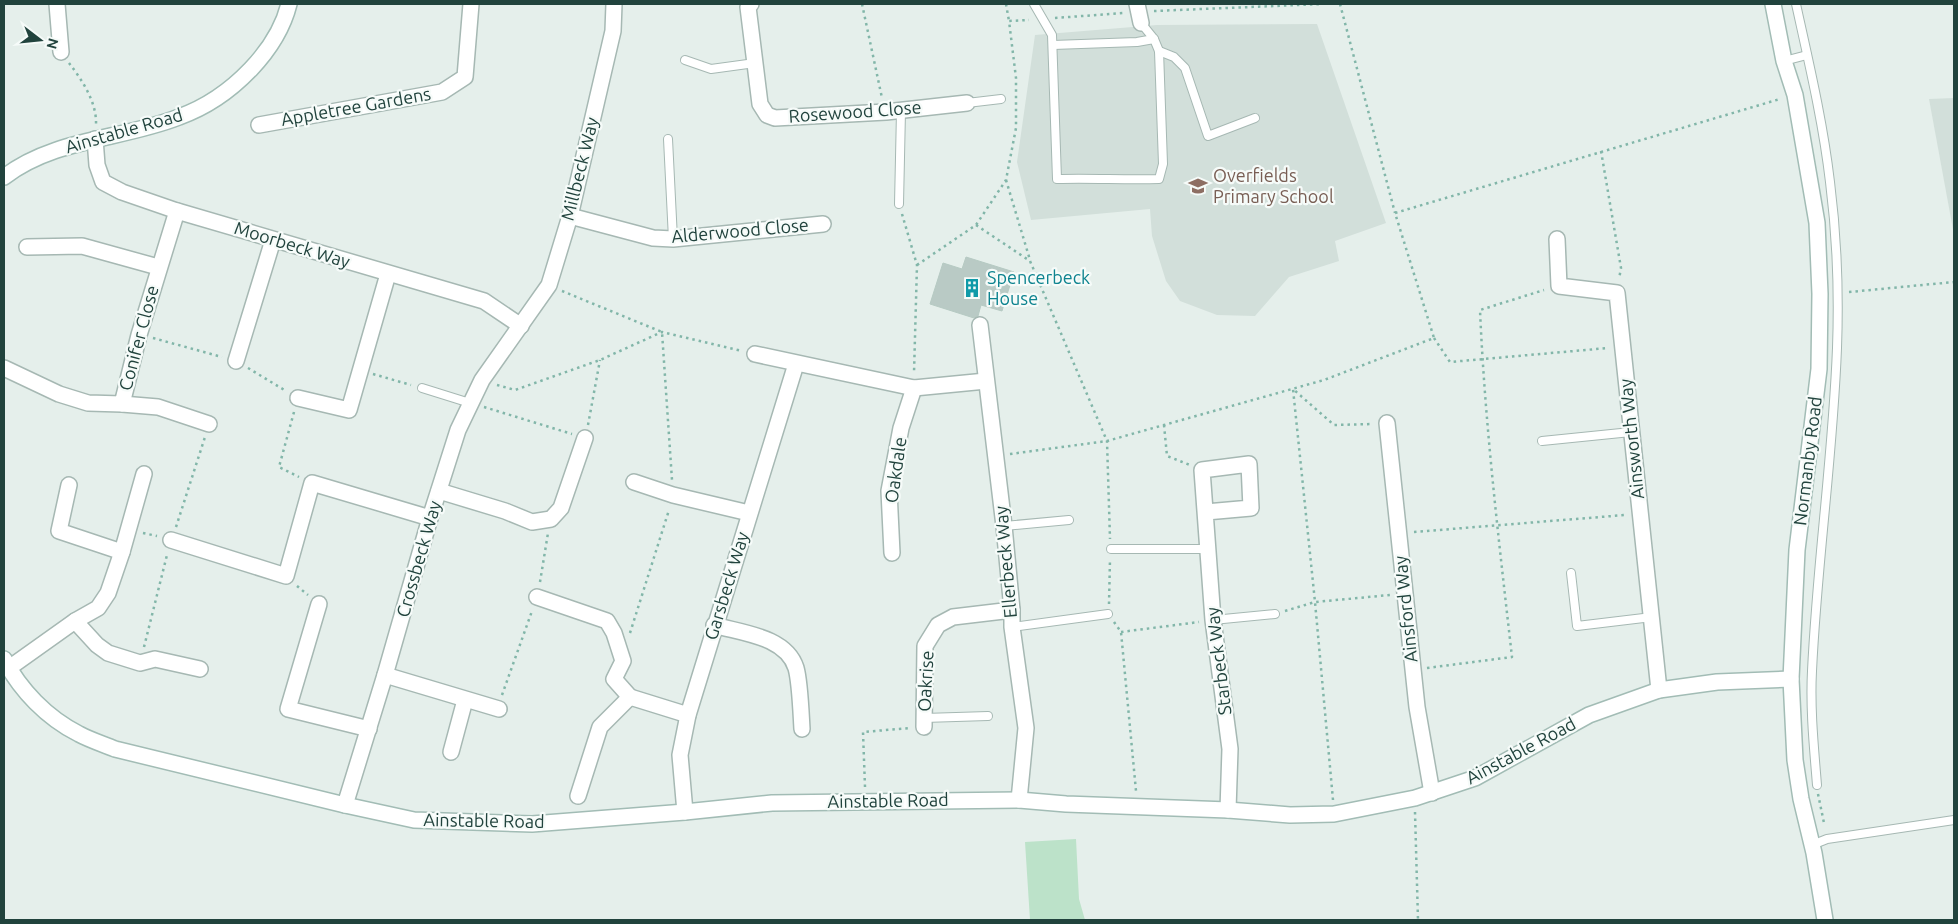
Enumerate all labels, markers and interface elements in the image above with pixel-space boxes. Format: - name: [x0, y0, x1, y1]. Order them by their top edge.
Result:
- north arrow: [15, 15, 65, 65]
- text: N: [43, 36, 62, 51]
- street label: Appletree Gardens: [279, 83, 433, 129]
- street label: Rosewood Close: [788, 96, 922, 126]
- street label: Ainstable Road: [63, 104, 185, 156]
- street label: Millbeck Way: [557, 115, 602, 222]
- place label: Overfields Primary School: [1213, 165, 1334, 206]
- school or university icon: Overfields Primary School: [1187, 175, 1209, 197]
- street label: Alderwood Close: [670, 214, 809, 246]
- street label: Moorbeck Way: [232, 217, 353, 271]
- place label: Spencerbeck House: [987, 267, 1090, 308]
- building icon: Spencerbeck House: [961, 277, 983, 299]
- street label: Conifer Close: [114, 283, 162, 392]
- street label: Ainsworth Way: [1615, 377, 1647, 500]
- street label: Normanby Road: [1789, 395, 1825, 527]
- street label: Oakdale: [880, 436, 910, 504]
- street label: Crossbeck Way: [392, 498, 444, 619]
- street label: Ellerbeck Way: [990, 505, 1020, 619]
- street label: Garsbeck Way: [700, 529, 752, 642]
- street label: Ainsford Way: [1389, 554, 1421, 663]
- street label: Starbeck Way: [1201, 606, 1235, 716]
- street label: Oakrise: [913, 650, 937, 712]
- street label: Ainstable Road: [1462, 713, 1579, 787]
- street label: Ainstable Road: [827, 789, 949, 811]
- street label: Ainstable Road: [423, 809, 545, 831]

